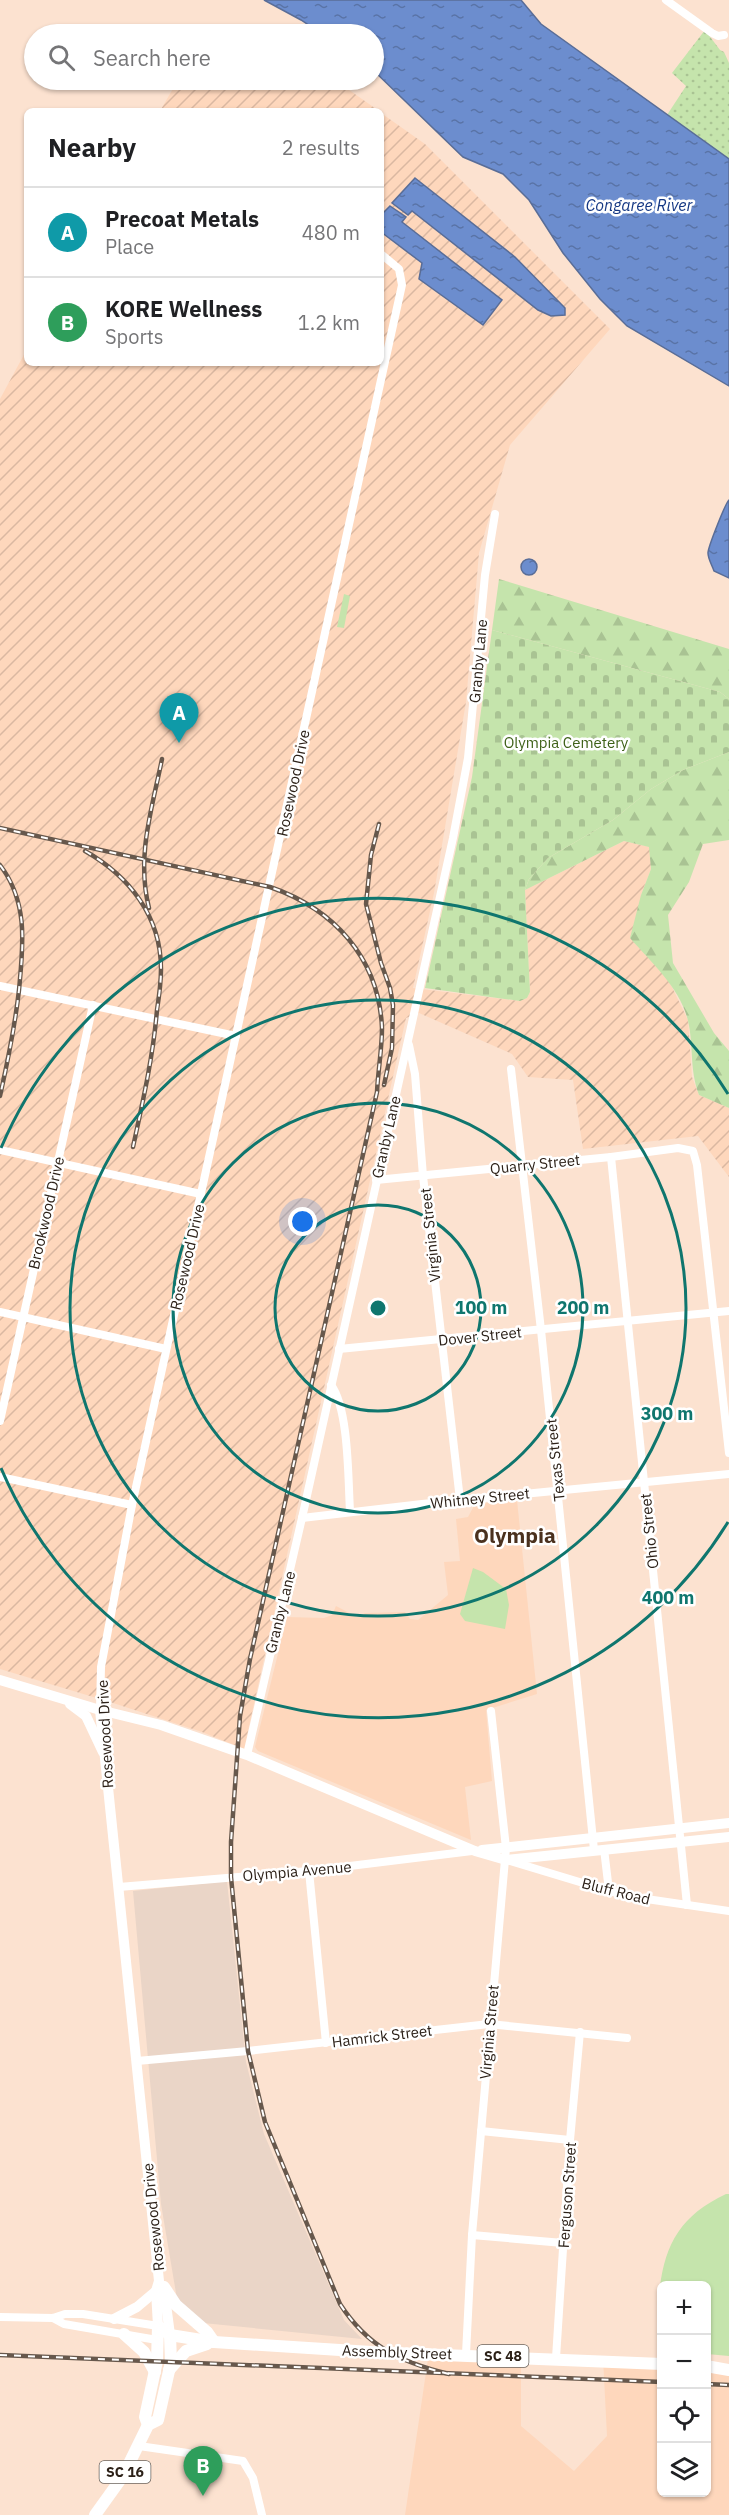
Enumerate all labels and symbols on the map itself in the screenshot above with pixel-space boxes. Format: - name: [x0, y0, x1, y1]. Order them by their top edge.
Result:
- water label: Congaree River: [586, 195, 694, 215]
- street label: Granby Lane: [465, 618, 491, 704]
- pin: A: [160, 694, 198, 743]
- street label: Rosewood Drive: [272, 728, 314, 838]
- park label: Olympia Cemetery: [504, 733, 629, 752]
- street label: Granby Lane: [367, 1094, 405, 1180]
- street label: Quarry Street: [489, 1150, 581, 1178]
- street label: Brookwood Drive: [24, 1155, 68, 1271]
- street label: Virginia Street: [416, 1187, 444, 1283]
- street label: Rosewood Drive: [166, 1202, 208, 1312]
- your location: [288, 1207, 317, 1236]
- text: 100 m: [455, 1296, 507, 1319]
- text: 200 m: [557, 1296, 609, 1319]
- centre of rings: [368, 1298, 388, 1318]
- street label: Dover Street: [437, 1322, 523, 1350]
- text: 300 m: [641, 1402, 693, 1425]
- street label: Texas Street: [541, 1418, 569, 1502]
- street label: Whitney Street: [429, 1483, 531, 1513]
- street label: Ohio Street: [636, 1492, 662, 1570]
- district label: Olympia: [474, 1521, 556, 1549]
- street label: Granby Lane: [261, 1569, 299, 1655]
- text: 400 m: [642, 1586, 694, 1609]
- street label: Rosewood Drive: [93, 1679, 117, 1789]
- street label: Olympia Avenue: [242, 1857, 352, 1885]
- street label: Bluff Road: [580, 1873, 652, 1909]
- street label: Virginia Street: [475, 1984, 503, 2080]
- street label: Hamrick Street: [331, 2020, 433, 2052]
- street label: Ferguson Street: [554, 2141, 580, 2249]
- street label: Rosewood Drive: [138, 2162, 168, 2272]
- street label: Assembly Street: [342, 2341, 452, 2363]
- road number: SC 48: [478, 2345, 528, 2367]
- pin: B: [184, 2446, 222, 2496]
- road number: SC 16: [100, 2461, 150, 2483]

